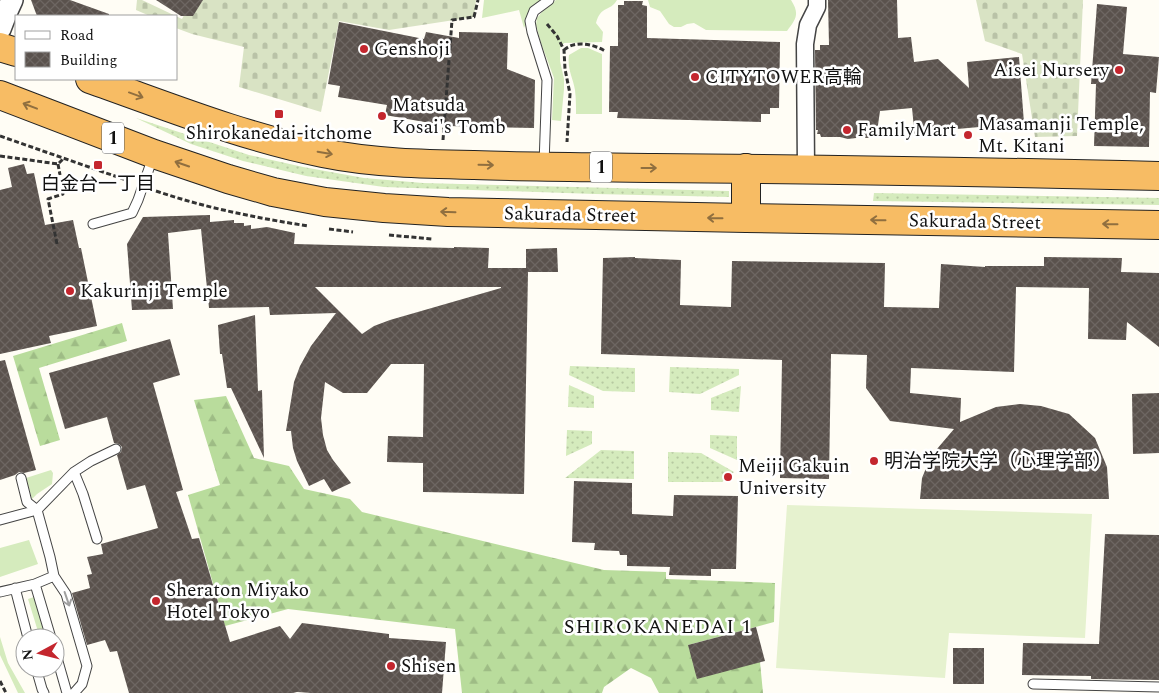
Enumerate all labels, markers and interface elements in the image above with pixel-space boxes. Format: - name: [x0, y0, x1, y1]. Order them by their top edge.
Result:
- legend: [15, 15, 178, 80]
- text: Road: [60, 24, 94, 47]
- place label: Genshoji: [374, 35, 450, 64]
- marker: Genshoji: [358, 43, 370, 55]
- text: Building: [60, 49, 117, 72]
- place label: Aisei Nursery: [993, 56, 1110, 85]
- place label: CITYTOWER高輪: [705, 63, 862, 92]
- marker: Aisei Nursery: [1113, 64, 1125, 76]
- marker: CITYTOWER高輪: [689, 71, 701, 83]
- one-way arrow: [128, 91, 143, 100]
- place label: Matsuda Kosai's Tomb: [392, 91, 506, 142]
- one-way arrow: [23, 101, 38, 110]
- marker: Shirokanedai-itchome: [273, 108, 285, 120]
- marker: Matsuda Kosai's Tomb: [376, 110, 388, 122]
- place label: Masamanji Temple, Mt. Kitani: [978, 110, 1144, 161]
- place label: FamilyMart: [857, 116, 957, 145]
- place label: Shirokanedai-itchome: [186, 119, 372, 148]
- road number: 1: [102, 122, 124, 154]
- marker: FamilyMart: [841, 124, 853, 136]
- marker: Masamanji Temple, Mt. Kitani: [962, 129, 974, 141]
- one-way arrow: [316, 148, 332, 158]
- road number: 1: [590, 152, 612, 182]
- one-way arrow: [174, 158, 190, 168]
- marker: 白金台一丁目: [92, 159, 104, 171]
- one-way arrow: [478, 161, 494, 170]
- one-way arrow: [641, 163, 657, 172]
- place label: 白金台一丁目: [41, 170, 155, 199]
- street label: Sakurada Street: [504, 199, 637, 231]
- street label: Sakurada Street: [909, 206, 1042, 238]
- one-way arrow: [440, 207, 456, 216]
- one-way arrow: [708, 213, 724, 223]
- one-way arrow: [870, 216, 886, 225]
- one-way arrow: [1103, 219, 1119, 229]
- place label: Kakurinji Temple: [80, 277, 228, 306]
- marker: Kakurinji Temple: [64, 285, 76, 297]
- place label: 明治学院大学（心理学部）: [884, 447, 1112, 476]
- place label: Meiji Gakuin University: [738, 452, 850, 503]
- marker: 明治学院大学（心理学部）: [868, 455, 880, 467]
- marker: Meiji Gakuin University: [722, 471, 734, 483]
- place label: Sheraton Miyako Hotel Tokyo: [166, 576, 309, 627]
- one-way arrow: [63, 591, 72, 606]
- marker: Sheraton Miyako Hotel Tokyo: [150, 595, 162, 607]
- district label: SHIROKANEDAI 1: [564, 612, 752, 642]
- north arrow: [15, 628, 65, 678]
- text: N: [16, 648, 39, 661]
- place label: Shisen: [401, 652, 456, 681]
- marker: Shisen: [385, 660, 397, 672]

